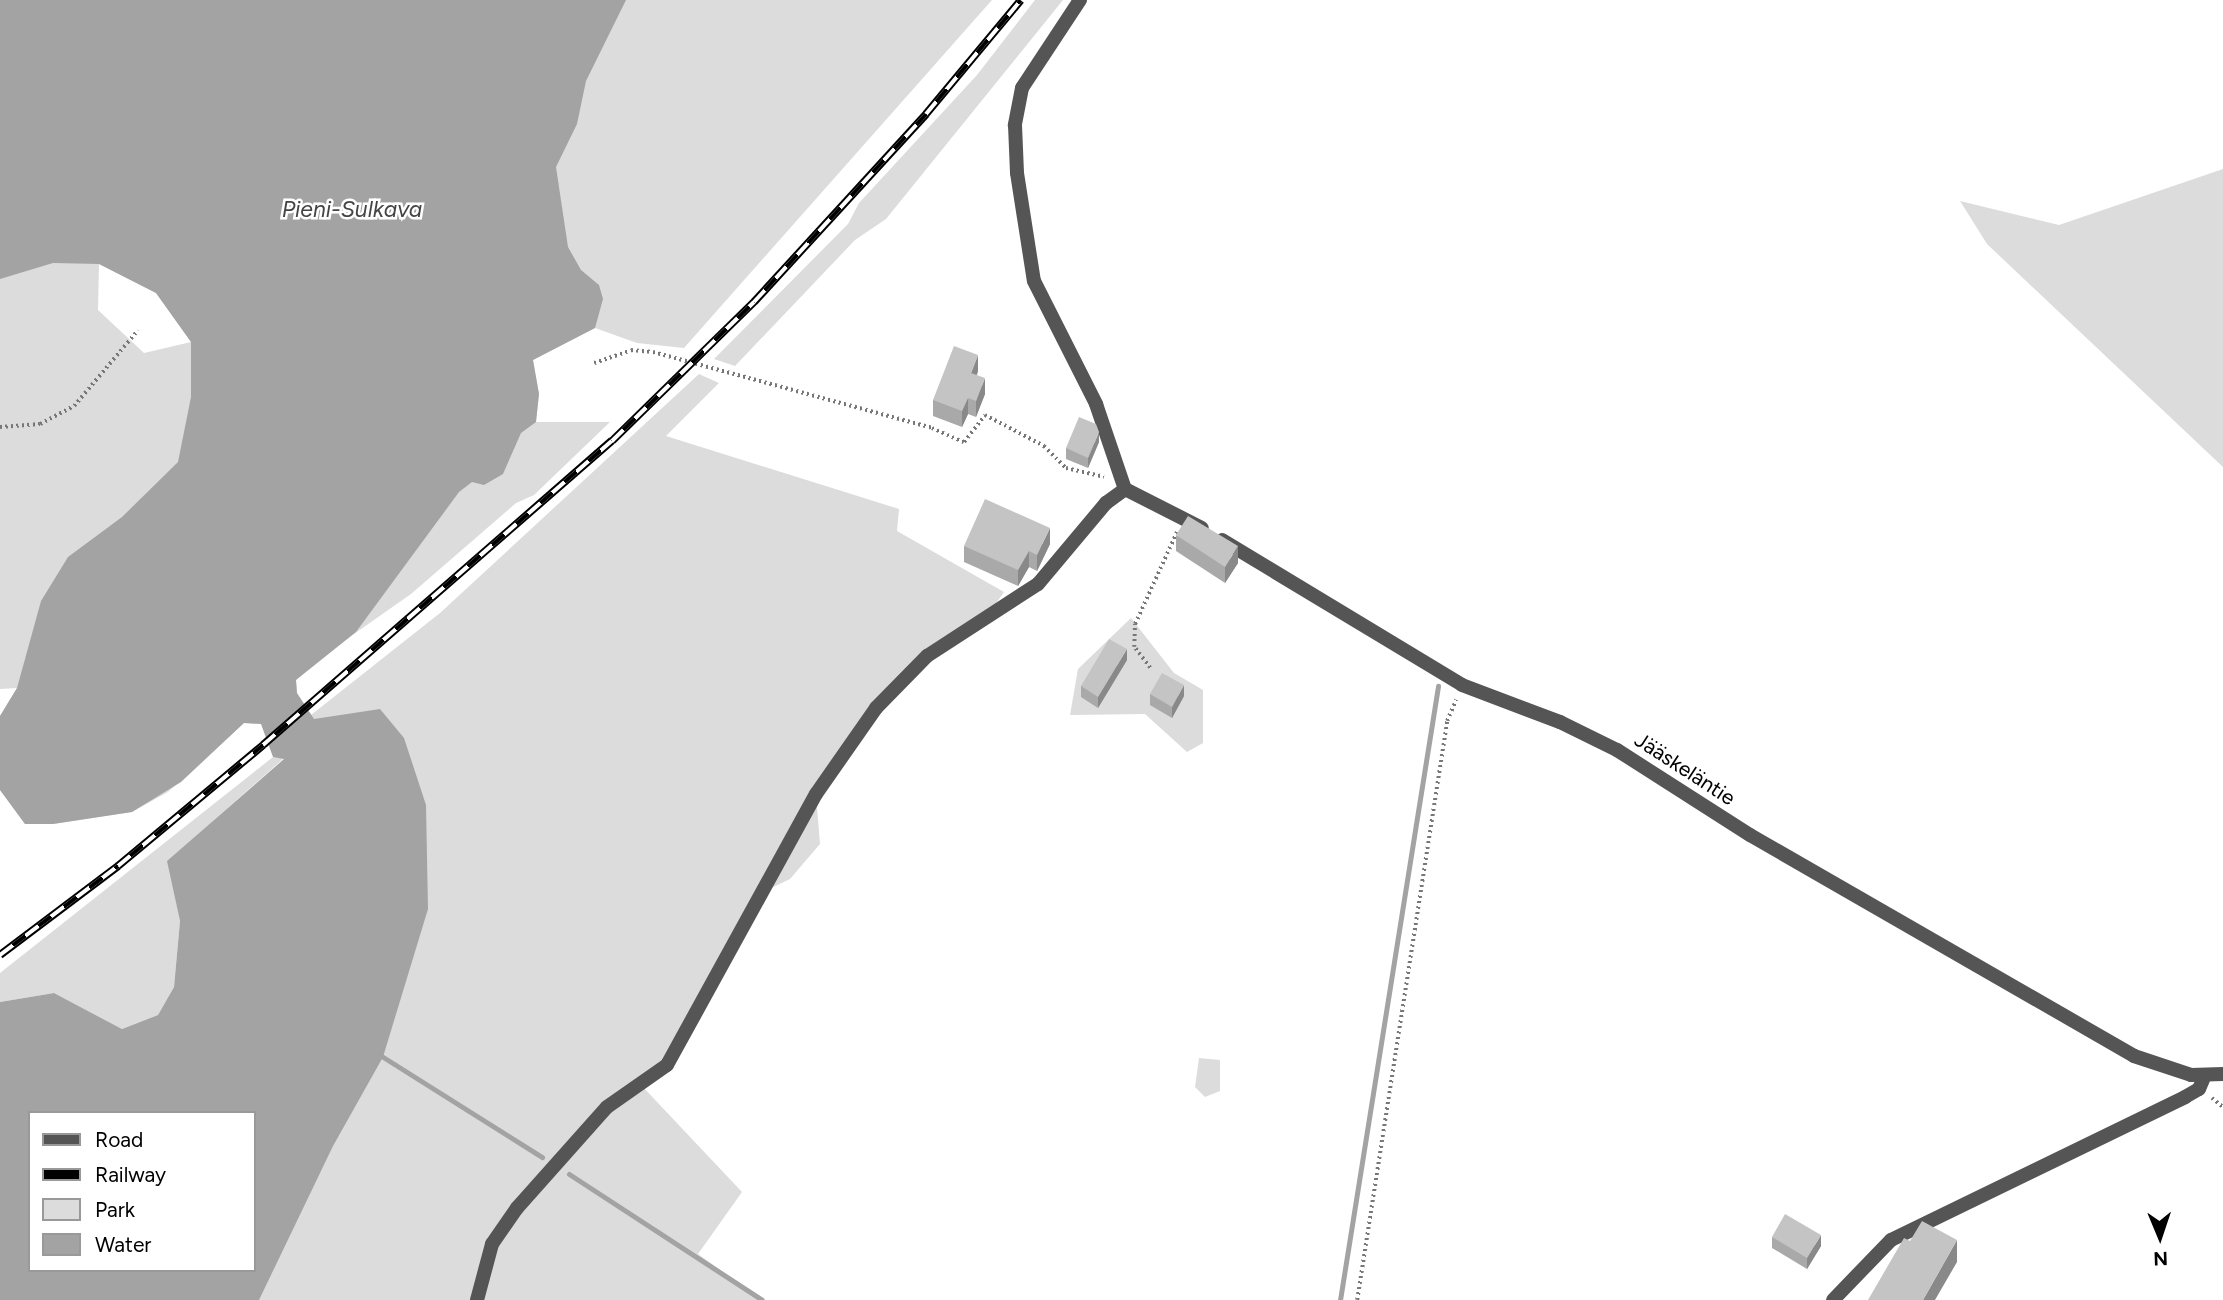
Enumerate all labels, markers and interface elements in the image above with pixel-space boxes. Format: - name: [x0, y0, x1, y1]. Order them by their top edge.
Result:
- water label: Pieni-Sulkava: [282, 195, 422, 223]
- street label: Jääskeläntie: [1630, 727, 1740, 811]
- legend: [28, 1111, 256, 1272]
- text: Road: [95, 1127, 143, 1152]
- text: Railway: [95, 1162, 166, 1187]
- text: Park: [95, 1197, 135, 1222]
- north arrow: [2125, 1202, 2195, 1272]
- text: Water: [95, 1232, 151, 1257]
- text: N: [2153, 1247, 2168, 1270]

